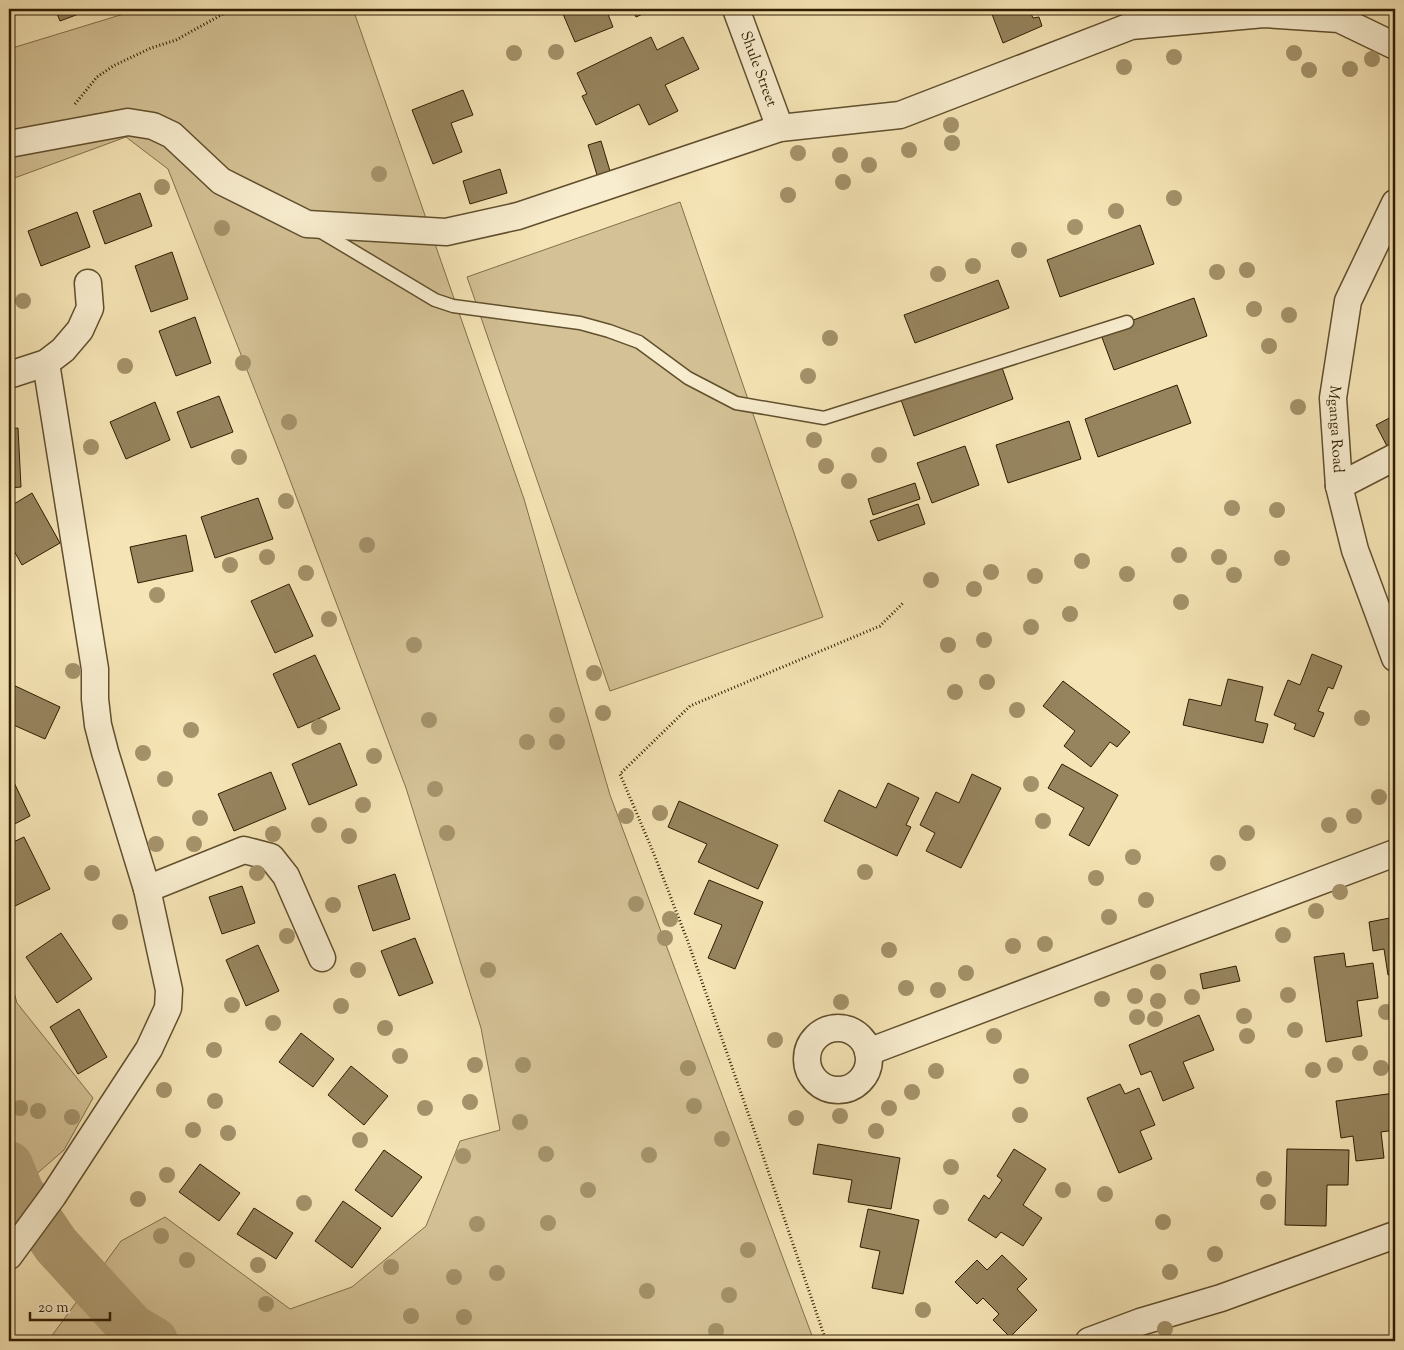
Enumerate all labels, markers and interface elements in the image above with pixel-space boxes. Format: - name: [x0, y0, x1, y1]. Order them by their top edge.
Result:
- street label: Shule Street: [735, 28, 782, 110]
- street label: Mganga Road: [1322, 384, 1349, 474]
- scale bar: [30, 1290, 110, 1322]
- text: 20 m: [38, 1298, 69, 1319]

